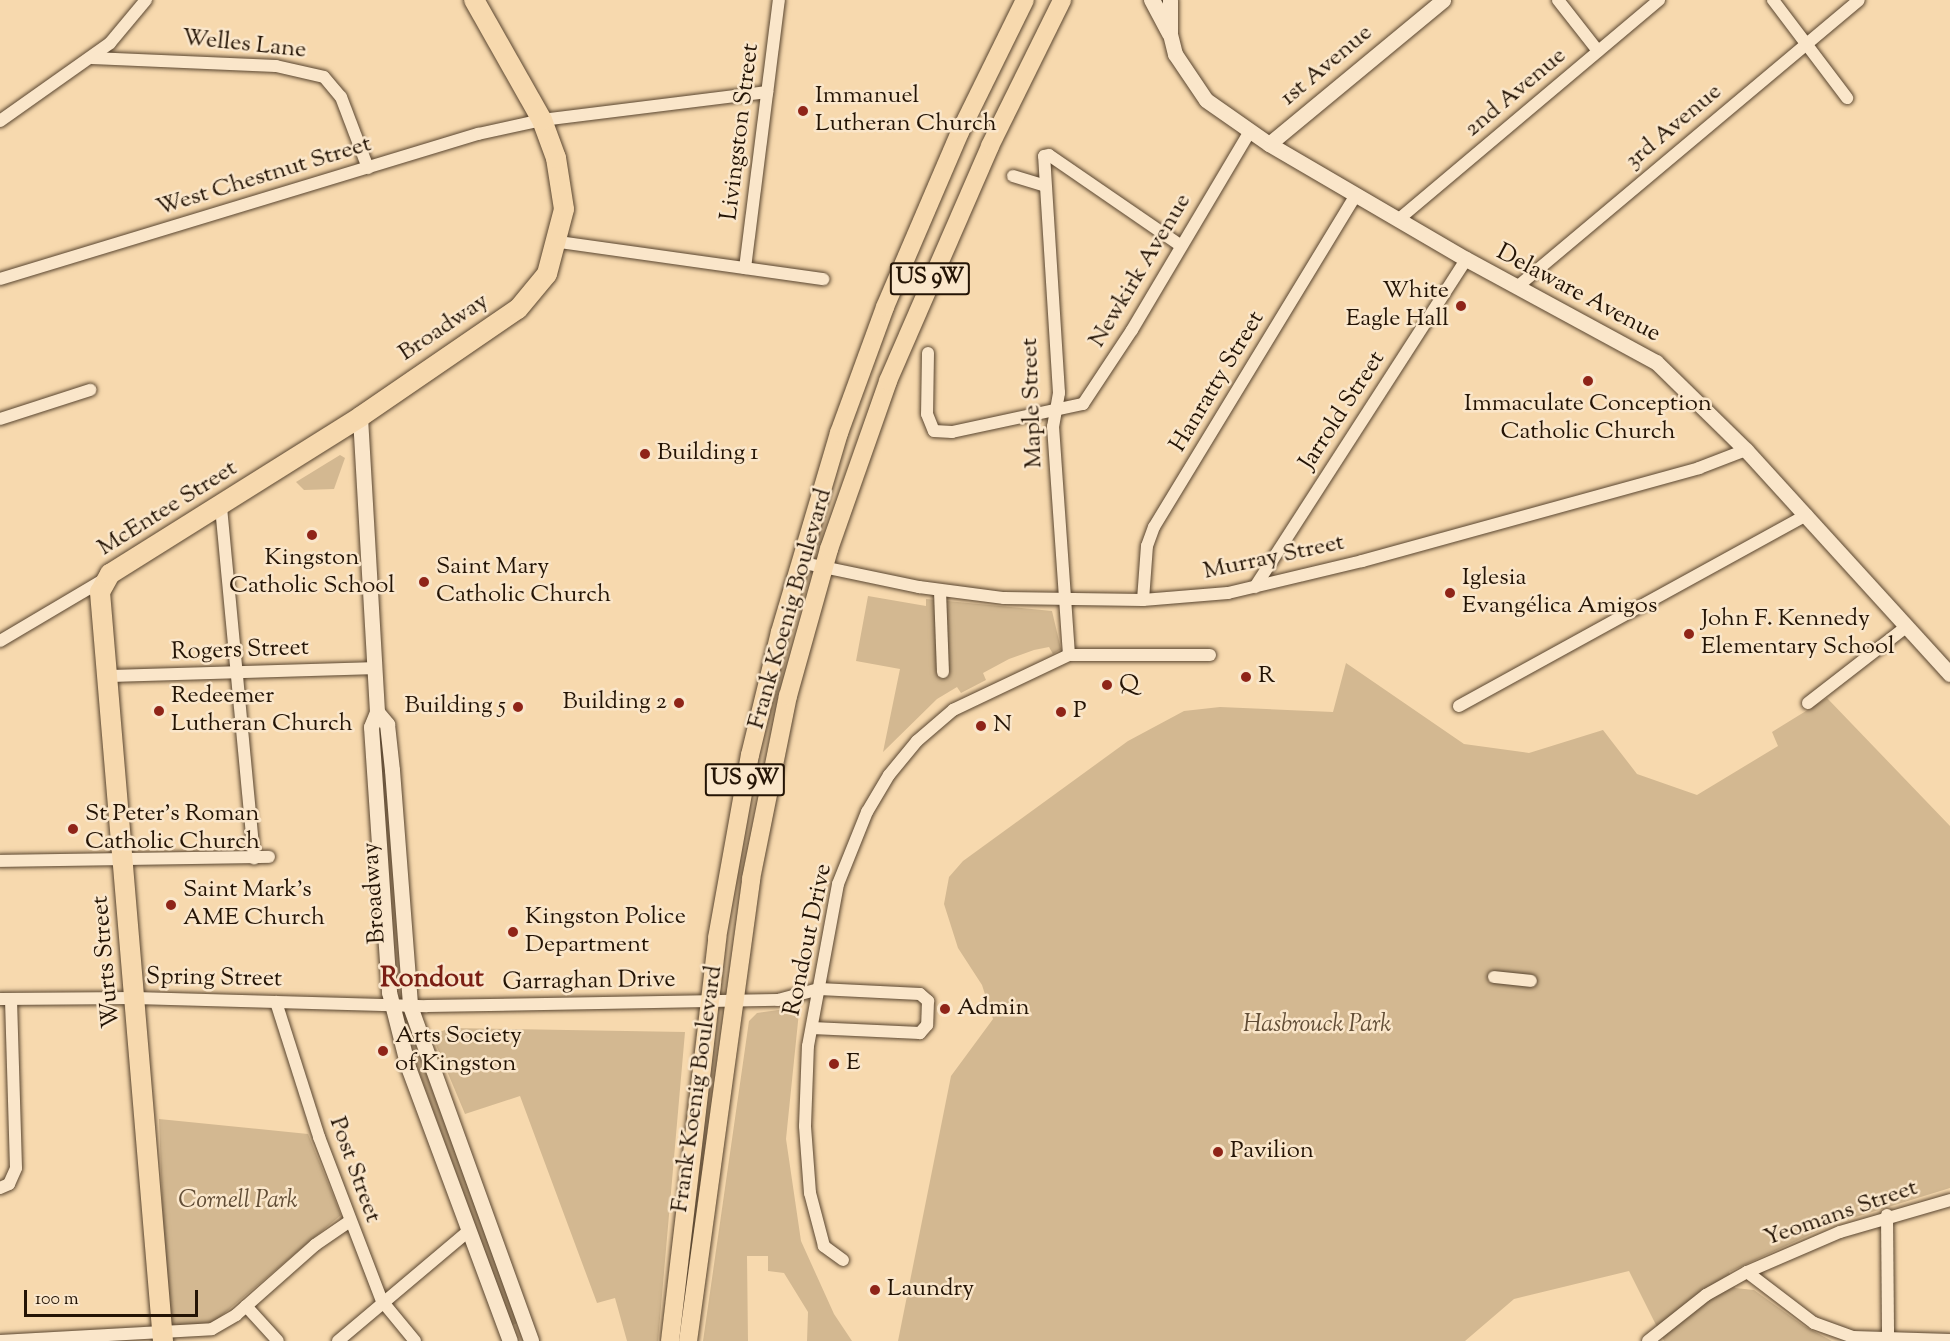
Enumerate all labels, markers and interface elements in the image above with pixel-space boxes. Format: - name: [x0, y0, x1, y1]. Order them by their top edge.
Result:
- street label: 1st Avenue: [1275, 19, 1379, 113]
- street label: Welles Lane: [180, 24, 308, 66]
- street label: Livingston Street: [716, 42, 766, 222]
- street label: 2nd Avenue: [1459, 42, 1573, 144]
- street label: 3rd Avenue: [1620, 78, 1728, 176]
- place label: Immanuel Lutheran Church: [815, 83, 997, 139]
- marker: Immanuel Lutheran Church: [796, 104, 810, 118]
- street label: West Chestnut Street: [153, 131, 375, 223]
- street label: Newkirk Avenue: [1084, 189, 1198, 353]
- street label: Delaware Avenue: [1491, 239, 1665, 349]
- road number: US 9W: [890, 260, 970, 298]
- place label: White Eagle Hall: [1346, 278, 1449, 334]
- street label: Broadway: [394, 288, 494, 368]
- marker: White Eagle Hall: [1454, 299, 1468, 313]
- street label: Hanratty Street: [1165, 306, 1271, 458]
- street label: Maple Street: [1016, 337, 1050, 469]
- street label: Jarrold Street: [1294, 346, 1392, 476]
- marker: Immaculate Conception Catholic Church: [1581, 374, 1595, 388]
- place label: Immaculate Conception Catholic Church: [1464, 391, 1712, 447]
- place label: Building 1: [657, 440, 759, 468]
- marker: Building 1: [638, 447, 652, 461]
- street label: McEntee Street: [93, 455, 243, 563]
- street label: Frank Koenig Boulevard: [743, 485, 839, 733]
- marker: Kingston Catholic School: [305, 528, 319, 542]
- street label: Murray Street: [1201, 529, 1347, 587]
- place label: Kingston Catholic School: [229, 545, 395, 601]
- place label: Saint Mary Catholic Church: [436, 554, 611, 610]
- place label: Iglesia Evangélica Amigos: [1462, 565, 1657, 621]
- marker: Saint Mary Catholic Church: [417, 575, 431, 589]
- marker: Iglesia Evangélica Amigos: [1443, 586, 1457, 600]
- place label: John F. Kennedy Elementary School: [1701, 606, 1895, 662]
- marker: John F. Kennedy Elementary School: [1682, 627, 1696, 641]
- street label: Rogers Street: [171, 634, 309, 668]
- place label: R: [1258, 663, 1275, 691]
- marker: R: [1239, 670, 1253, 684]
- place label: Q: [1119, 671, 1139, 699]
- marker: Q: [1100, 678, 1114, 692]
- place label: Redeemer Lutheran Church: [171, 683, 353, 739]
- place label: Building 2: [562, 689, 667, 717]
- place label: Building 5: [404, 693, 506, 721]
- marker: Building 2: [672, 696, 686, 710]
- place label: P: [1073, 698, 1087, 726]
- marker: Building 5: [511, 700, 525, 714]
- marker: Redeemer Lutheran Church: [152, 704, 166, 718]
- marker: P: [1054, 705, 1068, 719]
- place label: N: [993, 712, 1012, 740]
- marker: N: [974, 719, 988, 733]
- road number: US 9W: [704, 761, 786, 799]
- place label: St Peter's Roman Catholic Church: [85, 801, 260, 857]
- marker: St Peter's Roman Catholic Church: [66, 822, 80, 836]
- street label: Broadway: [357, 841, 393, 945]
- street label: Rondout Drive: [779, 861, 839, 1019]
- place label: Saint Mark's AME Church: [183, 877, 325, 933]
- street label: Wurts Street: [87, 895, 127, 1029]
- marker: Saint Mark's AME Church: [164, 898, 178, 912]
- place label: Kingston Police Department: [525, 904, 686, 960]
- marker: Kingston Police Department: [506, 925, 520, 939]
- street label: Spring Street: [146, 963, 282, 995]
- district label: Rondout: [380, 964, 484, 996]
- street label: Frank Koenig Boulevard: [666, 964, 730, 1214]
- street label: Garraghan Drive: [502, 966, 676, 998]
- place label: Admin: [957, 995, 1030, 1023]
- marker: Admin: [938, 1002, 952, 1016]
- park label: Hasbrouck Park: [1243, 1012, 1391, 1040]
- place label: Arts Society of Kingston: [395, 1023, 522, 1079]
- marker: Arts Society of Kingston: [376, 1044, 390, 1058]
- place label: E: [846, 1050, 860, 1078]
- marker: E: [827, 1057, 841, 1071]
- street label: Post Street: [322, 1113, 386, 1227]
- place label: Pavilion: [1230, 1138, 1314, 1166]
- marker: Pavilion: [1211, 1145, 1225, 1159]
- street label: Yeomans Street: [1760, 1174, 1922, 1254]
- park label: Cornell Park: [178, 1188, 298, 1216]
- place label: Laundry: [887, 1276, 974, 1304]
- scale bar: [27, 1278, 201, 1316]
- marker: Laundry: [868, 1283, 882, 1297]
- text: 100 m: [35, 1287, 79, 1313]

